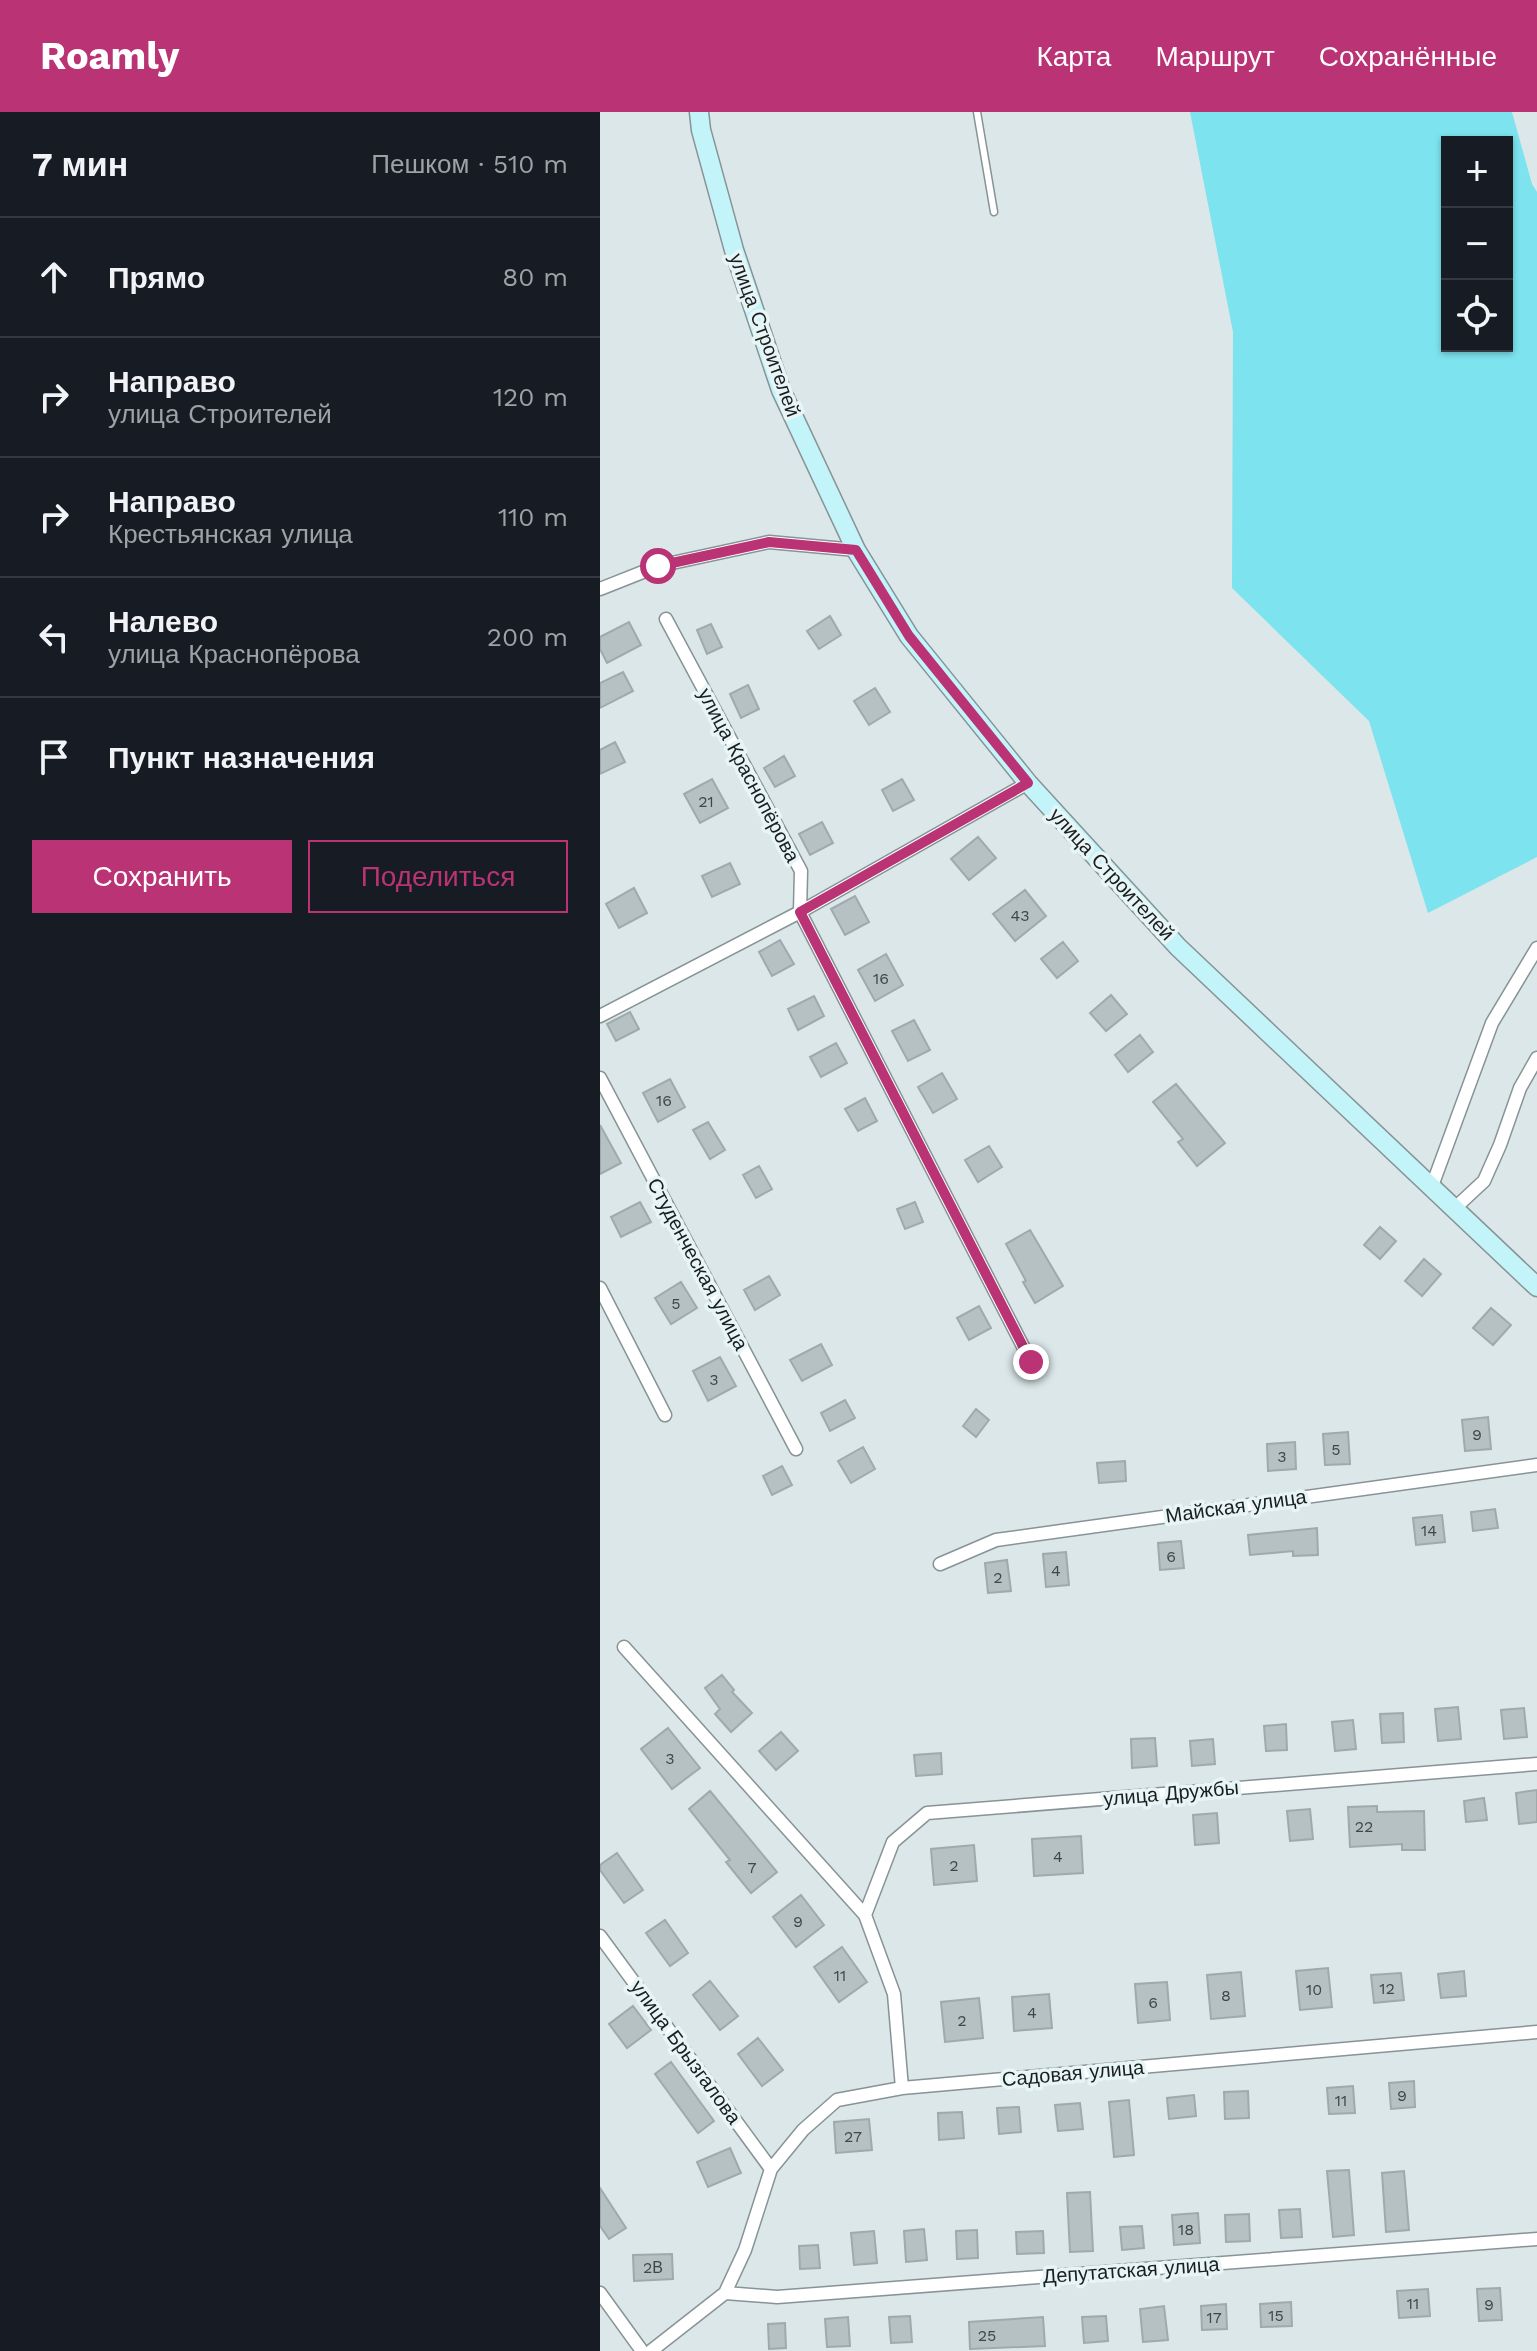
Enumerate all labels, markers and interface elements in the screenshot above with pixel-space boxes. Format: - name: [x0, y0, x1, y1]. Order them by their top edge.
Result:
- text: Roamly: [40, 34, 179, 78]
- text: Карта: [1036, 40, 1111, 73]
- text: Маршрут: [1155, 40, 1275, 73]
- text: Сохранённые: [1319, 40, 1497, 73]
- map controls: [1441, 136, 1513, 352]
- button: +: [1441, 136, 1513, 208]
- text: 7 мин: [32, 144, 128, 184]
- text: Пешком · 510 m: [371, 149, 568, 179]
- button: −: [1441, 208, 1513, 280]
- street label: улица Строителей: [724, 250, 806, 420]
- icon: ahead: [32, 255, 76, 299]
- text: Прямо: [108, 260, 205, 295]
- text: 80 m: [502, 262, 568, 292]
- button: locate: [1441, 280, 1513, 352]
- text: Направо: [108, 364, 236, 399]
- icon: right: [32, 375, 76, 419]
- text: 120 m: [493, 382, 568, 412]
- text: улица Строителей: [108, 399, 332, 429]
- text: Направо: [108, 484, 236, 519]
- icon: right: [32, 495, 76, 539]
- text: 110 m: [498, 502, 568, 532]
- text: Крестьянская улица: [108, 519, 353, 549]
- route start: [640, 548, 676, 584]
- text: Налево: [108, 604, 218, 639]
- icon: left: [32, 615, 76, 659]
- text: 200 m: [487, 622, 568, 652]
- text: улица Краснопёрова: [108, 639, 360, 669]
- street label: улица Краснопёрова: [693, 684, 805, 867]
- icon: arrive: [32, 735, 76, 779]
- text: Пункт назначения: [108, 740, 375, 775]
- house number: 21: [698, 792, 714, 811]
- street label: улица Строителей: [1045, 803, 1179, 945]
- button: Сохранить: [32, 840, 292, 913]
- button: Поделиться: [308, 840, 568, 913]
- house number: 43: [1010, 906, 1030, 925]
- house number: 16: [873, 969, 889, 988]
- house number: 16: [656, 1091, 672, 1110]
- street label: Студенческая улица: [642, 1174, 754, 1355]
- house number: 5: [671, 1294, 681, 1313]
- route end: [1013, 1344, 1049, 1380]
- house number: 3: [709, 1370, 719, 1389]
- house number: 9: [1472, 1425, 1482, 1444]
- house number: 5: [1331, 1440, 1341, 1459]
- house number: 3: [1277, 1447, 1287, 1466]
- street label: Майская улица: [1164, 1484, 1309, 1528]
- house number: 14: [1421, 1521, 1437, 1540]
- house number: 6: [1166, 1547, 1176, 1566]
- house number: 4: [1051, 1561, 1061, 1580]
- house number: 2: [993, 1568, 1003, 1587]
- house number: 3: [665, 1749, 675, 1768]
- street label: улица Дружбы: [1102, 1775, 1240, 1811]
- house number: 22: [1355, 1817, 1373, 1836]
- house number: 4: [1053, 1847, 1063, 1866]
- house number: 2: [949, 1856, 959, 1875]
- house number: 7: [748, 1858, 757, 1877]
- house number: 9: [793, 1912, 803, 1931]
- house number: 11: [834, 1966, 846, 1985]
- street label: улица Брызгалова: [626, 1975, 747, 2129]
- house number: 12: [1379, 1979, 1395, 1998]
- house number: 10: [1306, 1980, 1322, 1999]
- house number: 8: [1221, 1986, 1231, 2005]
- house number: 6: [1148, 1993, 1158, 2012]
- house number: 4: [1027, 2003, 1037, 2022]
- house number: 2: [957, 2011, 967, 2030]
- street label: Садовая улица: [1001, 2055, 1146, 2091]
- house number: 9: [1397, 2086, 1407, 2105]
- house number: 11: [1335, 2091, 1347, 2110]
- house number: 27: [844, 2127, 862, 2146]
- house number: 18: [1178, 2220, 1194, 2239]
- street label: Депутатская улица: [1042, 2252, 1221, 2288]
- house number: 2В: [643, 2258, 663, 2277]
- house number: 11: [1407, 2294, 1419, 2313]
- house number: 9: [1484, 2295, 1494, 2314]
- house number: 15: [1268, 2306, 1284, 2325]
- house number: 17: [1206, 2308, 1222, 2327]
- house number: 25: [978, 2326, 996, 2345]

